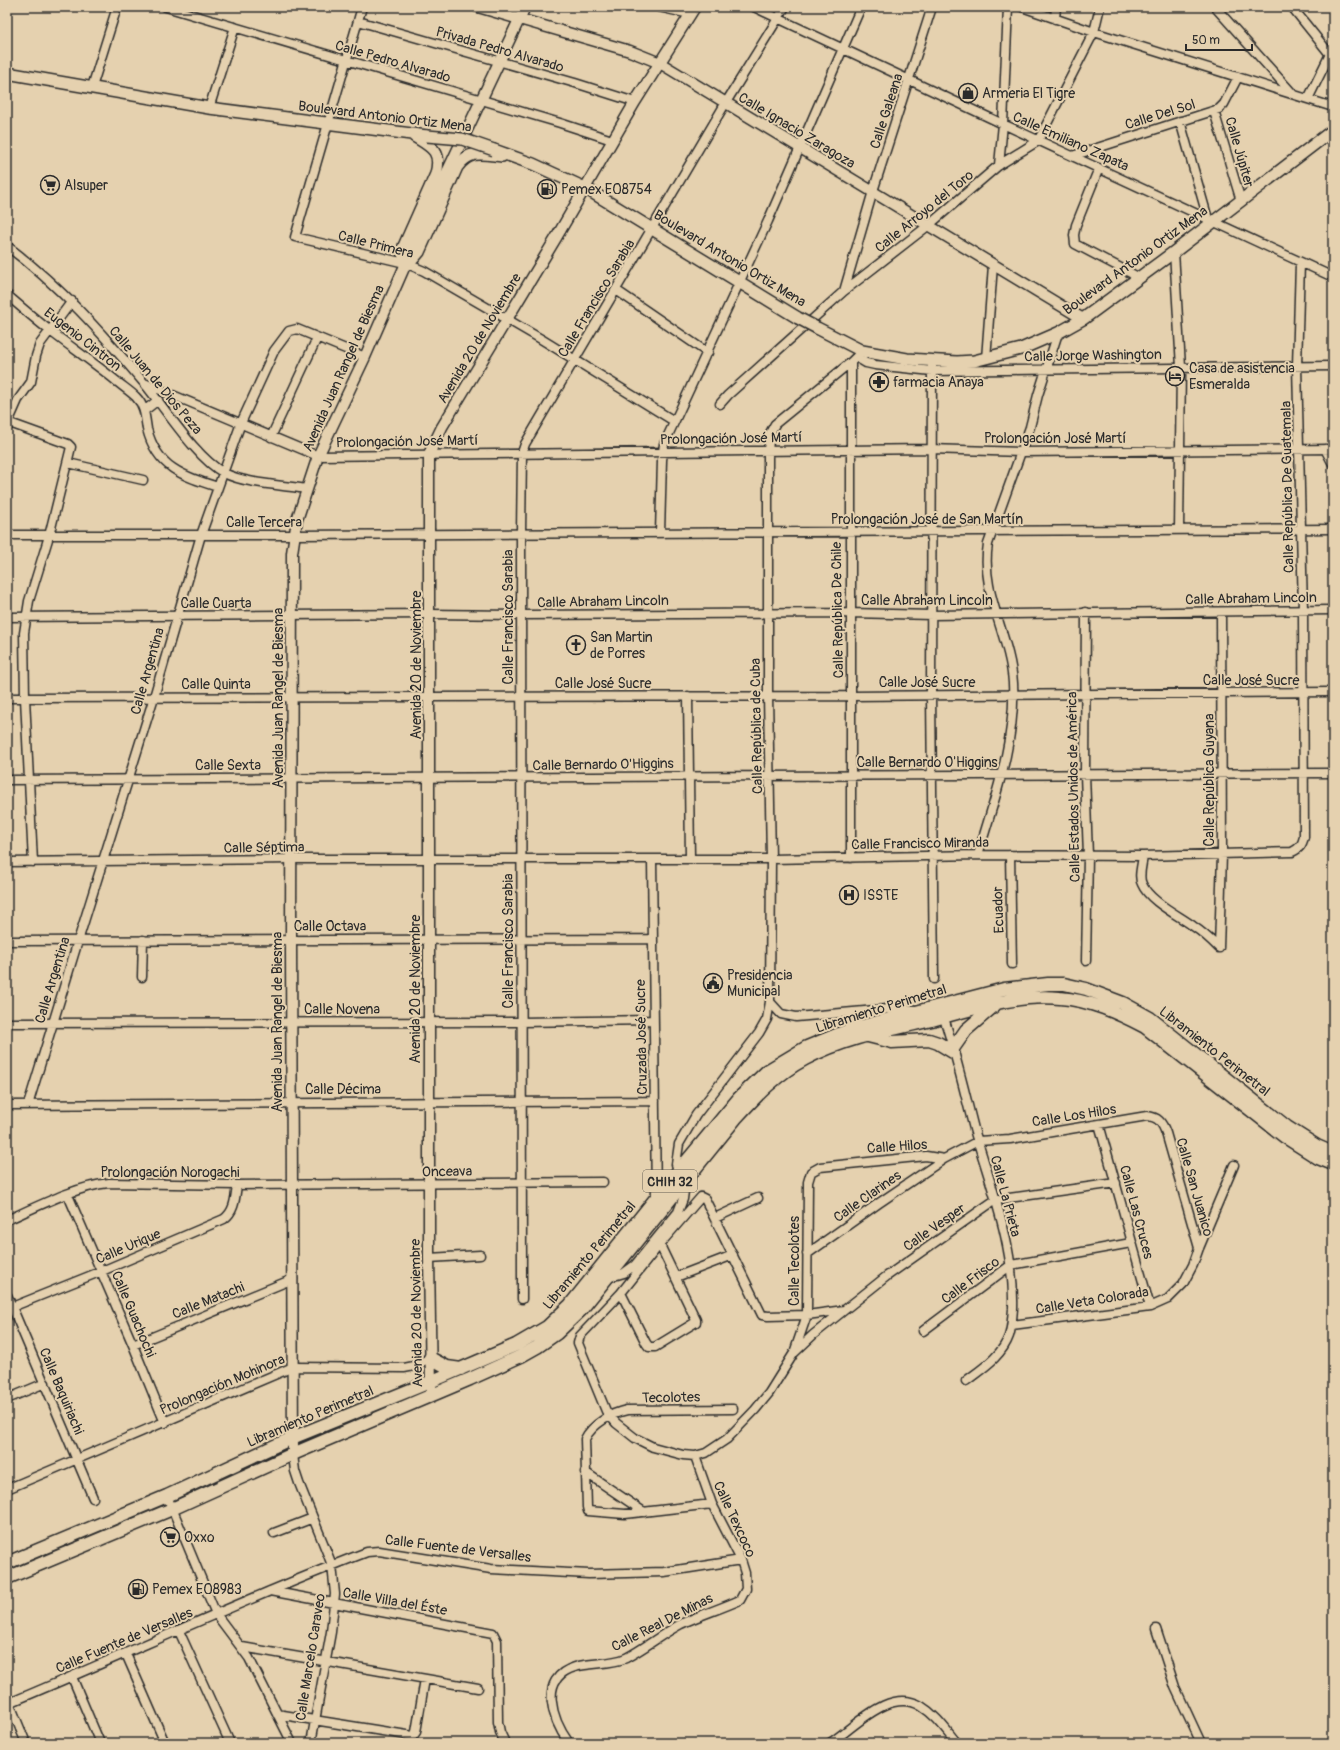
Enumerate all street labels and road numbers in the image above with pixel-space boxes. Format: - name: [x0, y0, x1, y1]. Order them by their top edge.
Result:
- street label: Privada Pedro Alvarado: [434, 23, 566, 76]
- street label: Calle Pedro Alvarado: [333, 37, 453, 86]
- street label: Calle Galeana: [866, 71, 907, 151]
- street label: Calle Ignacio Zaragoza: [735, 89, 858, 172]
- street label: Calle Del Sol: [1123, 96, 1197, 133]
- street label: Boulevard Antonio Ortiz Mena: [297, 97, 473, 136]
- street label: Calle Emiliano Zapata: [1010, 108, 1132, 175]
- street label: Calle Júpiter: [1221, 115, 1258, 189]
- street label: Calle Arroyo del Toro: [872, 166, 977, 256]
- street label: Boulevard Antonio Ortiz Mena: [1060, 202, 1211, 319]
- street label: Boulevard Antonio Ortiz Mena: [651, 206, 809, 311]
- street label: Calle Primera: [336, 227, 415, 262]
- street label: Calle Francisco Sarabia: [554, 236, 638, 360]
- street label: Avenida 20 de Noviembre: [434, 270, 525, 406]
- street label: Avenida Juan Rangel de Biesma: [299, 282, 388, 454]
- street label: Eugenio Cintron: [41, 304, 125, 375]
- street label: Calle Juan de Dios Peza: [105, 323, 206, 438]
- street label: Calle Jorge Washington: [1024, 346, 1162, 365]
- street label: Calle República De Guatemala: [1277, 401, 1298, 573]
- street label: Prolongación José Martí: [660, 429, 802, 448]
- street label: Prolongación José Martí: [984, 430, 1126, 447]
- street label: Prolongación José Martí: [336, 432, 478, 451]
- street label: Prolongación José de San Martín: [831, 511, 1023, 528]
- street label: Calle Tercera: [226, 514, 302, 531]
- street label: Calle República De Chile: [828, 541, 847, 679]
- street label: Calle Francisco Sarabia: [500, 550, 517, 684]
- street label: Calle Abraham Lincoln: [1185, 589, 1317, 608]
- street label: Avenida 20 de Noviembre: [408, 590, 425, 739]
- street label: Calle Abraham Lincoln: [537, 592, 669, 611]
- street label: Calle Abraham Lincoln: [861, 592, 993, 609]
- street label: Calle Cuarta: [180, 595, 252, 612]
- street label: Avenida Juan Rangel de Biesma: [270, 608, 287, 788]
- street label: Calle Argentina: [127, 626, 168, 717]
- street label: Calle República de Cuba: [747, 658, 766, 794]
- street label: Calle José Sucre: [1203, 672, 1299, 689]
- street label: Calle José Sucre: [879, 674, 975, 691]
- street label: Calle José Sucre: [555, 675, 651, 692]
- street label: Calle Quinta: [181, 676, 251, 693]
- street label: Calle Estados Unidos de América: [1063, 692, 1084, 882]
- street label: Calle República Guyana: [1201, 714, 1218, 846]
- street label: Calle Bernardo O'Higgins: [856, 754, 998, 771]
- street label: Calle Bernardo O'Higgins: [532, 755, 674, 774]
- street label: Calle Sexta: [195, 757, 261, 774]
- street label: Calle Francisco Miranda: [851, 834, 989, 853]
- street label: Calle Séptima: [224, 838, 305, 857]
- street label: Calle Francisco Sarabia: [500, 874, 517, 1008]
- street label: Ecuador: [989, 886, 1008, 934]
- street label: Avenida 20 de Noviembre: [407, 914, 424, 1063]
- street label: Calle Octava: [294, 918, 366, 935]
- street label: Avenida Juan Rangel de Biesma: [269, 932, 286, 1112]
- street label: Calle Argentina: [31, 935, 74, 1026]
- street label: Cruzada José Sucre: [632, 979, 651, 1095]
- street label: Libramiento Perimetral: [814, 980, 949, 1036]
- street label: Calle Novena: [304, 1001, 380, 1018]
- street label: Libramiento Perimetral: [1156, 1003, 1273, 1100]
- street label: Calle Décima: [305, 1081, 381, 1098]
- street label: Calle Los Hilos: [1031, 1100, 1118, 1131]
- street label: Calle Hilos: [866, 1136, 928, 1157]
- street label: Calle San Juanico: [1172, 1136, 1217, 1239]
- street label: Calle La Prieta: [987, 1154, 1024, 1239]
- street label: Onceava: [422, 1163, 472, 1180]
- street label: Calle Las Cruces: [1116, 1163, 1157, 1262]
- street label: Prolongación Norogachi: [100, 1164, 240, 1181]
- street label: Calle Clarines: [830, 1166, 905, 1226]
- road number: CHIH 32: [643, 1170, 697, 1192]
- street label: Libramiento Perimetral: [539, 1198, 640, 1313]
- street label: Calle Vesper: [900, 1200, 969, 1255]
- street label: Calle Tecolotes: [786, 1215, 803, 1306]
- street label: Calle Urique: [93, 1225, 163, 1268]
- street label: Avenida 20 de Noviembre: [407, 1238, 426, 1388]
- street label: Calle Frisco: [938, 1253, 1003, 1308]
- street label: Calle Guachochi: [108, 1268, 160, 1360]
- street label: Calle Matachi: [170, 1278, 247, 1323]
- street label: Calle Veta Colorada: [1034, 1283, 1150, 1318]
- street label: Calle Baquiriachi: [36, 1345, 88, 1438]
- street label: Prolongación Mohinora: [157, 1350, 287, 1418]
- street label: Libramiento Perimetral: [244, 1382, 376, 1451]
- street label: Tecolotes: [642, 1388, 701, 1407]
- street label: Calle Texcoco: [710, 1479, 760, 1560]
- street label: Calle Fuente de Versalles: [384, 1531, 533, 1566]
- street label: Calle Villa del Éste: [341, 1583, 449, 1619]
- street label: Calle Real De Minas: [609, 1589, 716, 1655]
- street label: Calle Marcelo Caraveo: [292, 1592, 329, 1722]
- street label: Calle Fuente de Versalles: [53, 1604, 196, 1677]

